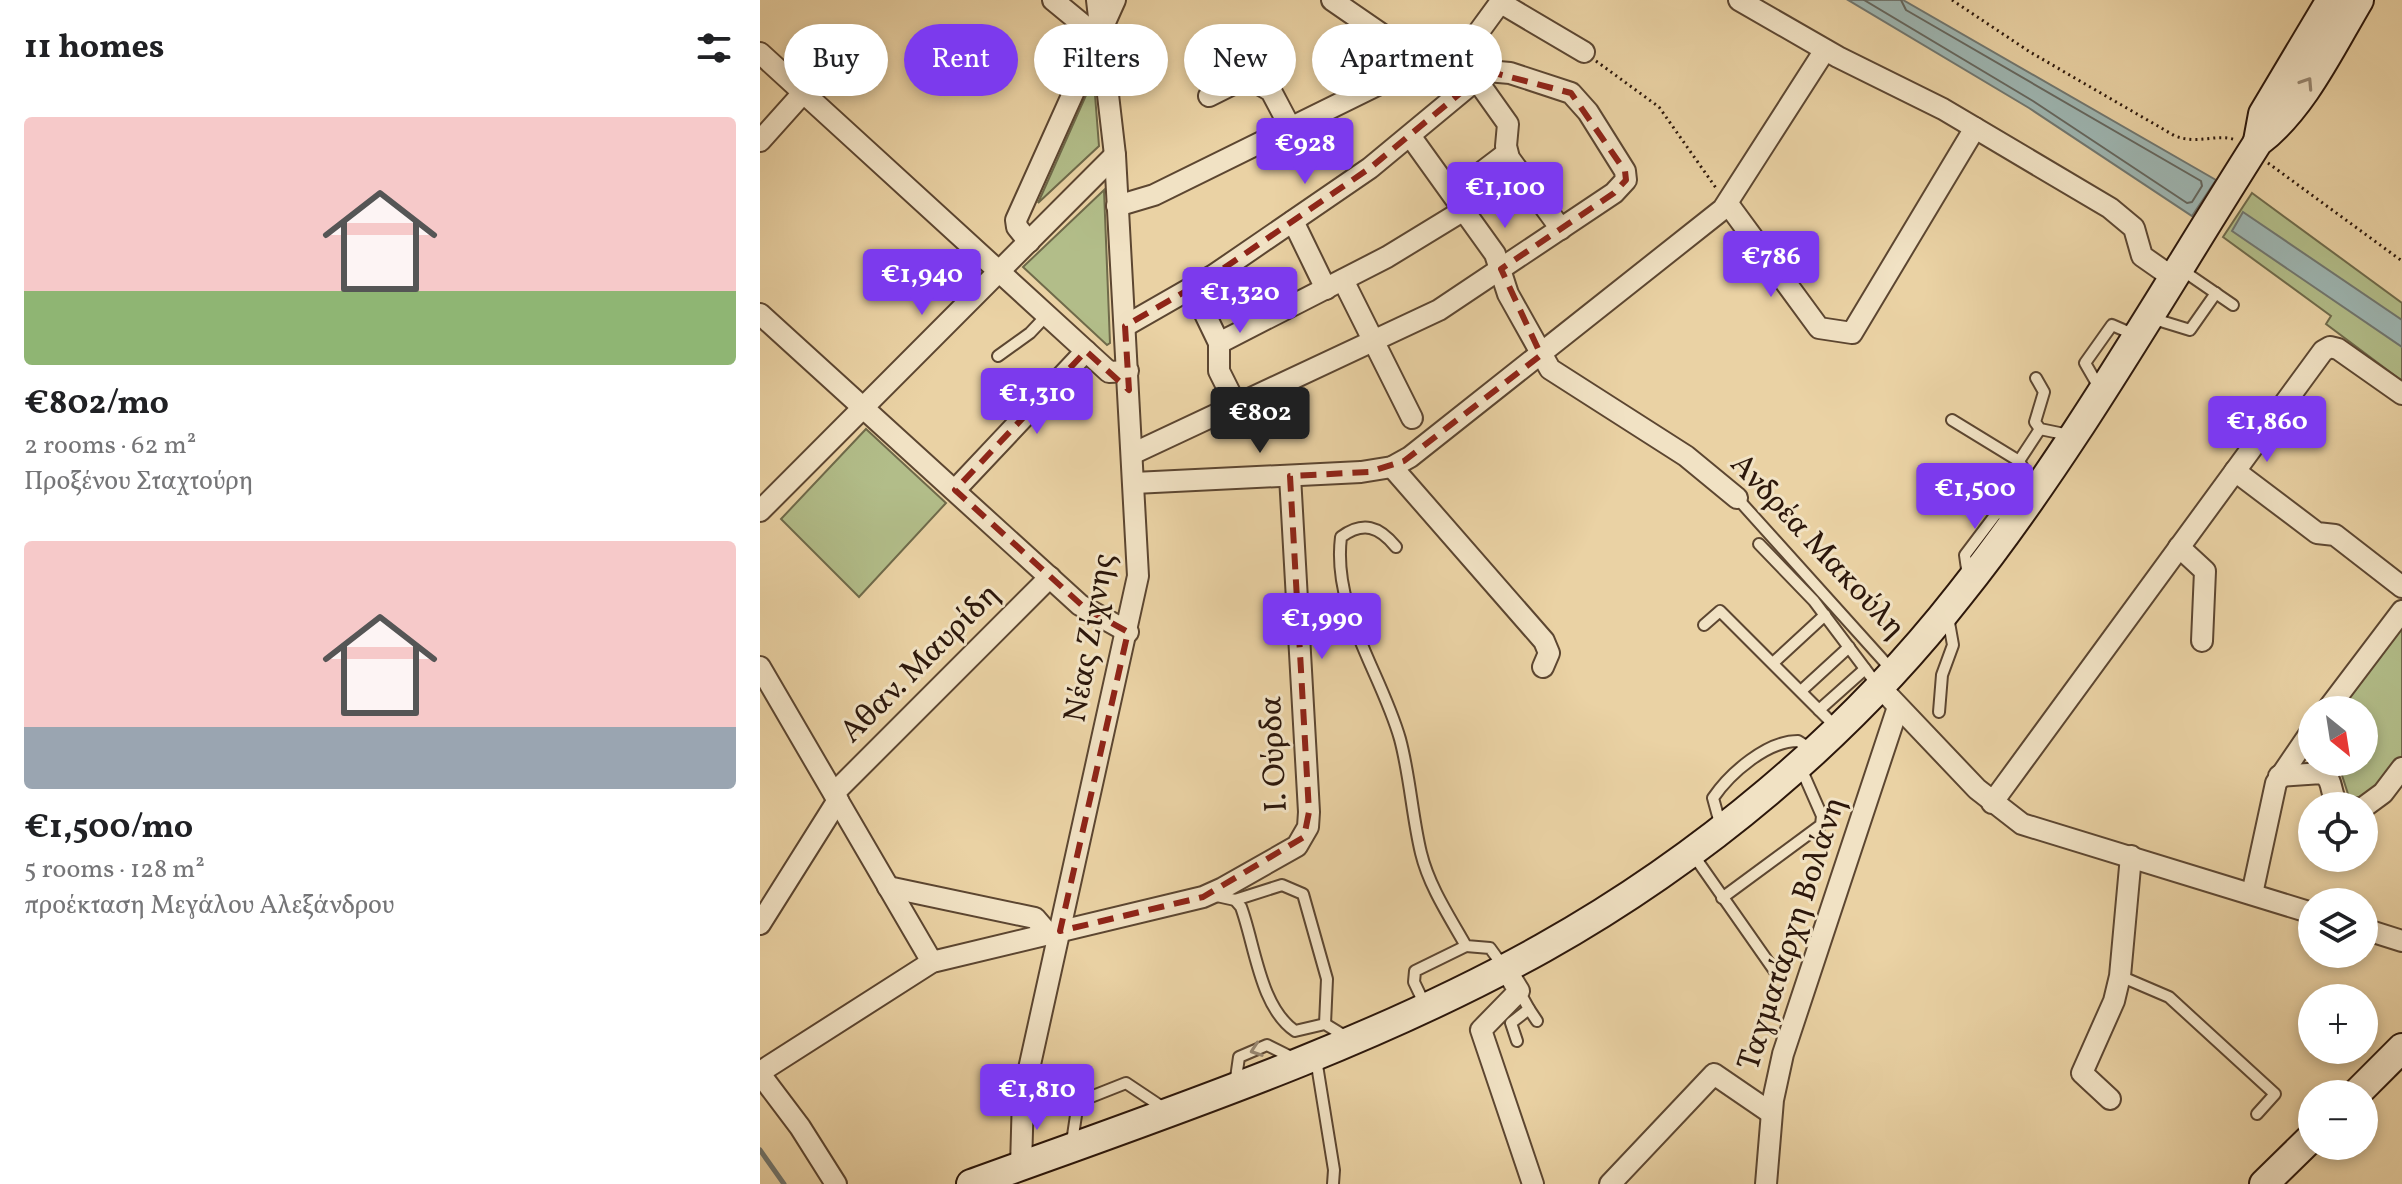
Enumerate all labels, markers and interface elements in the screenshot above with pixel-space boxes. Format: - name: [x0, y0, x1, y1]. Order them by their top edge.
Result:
- chip: Buy: [784, 24, 888, 96]
- chip: Rent: [904, 24, 1018, 96]
- chip: Filters: [1034, 24, 1168, 96]
- chip: New: [1184, 24, 1296, 96]
- chip: Apartment: [1312, 24, 1502, 96]
- text: 11 homes: [24, 25, 164, 72]
- icon: filters: [692, 26, 736, 70]
- one-way arrow: [2298, 77, 2313, 91]
- pin: €928: [1258, 118, 1352, 186]
- text: €928: [1274, 126, 1336, 162]
- pin: €1,100: [1440, 162, 1570, 230]
- icon: home: [308, 169, 452, 313]
- text: €1,100: [1465, 170, 1545, 206]
- pin: €786: [1724, 231, 1818, 299]
- text: €786: [1741, 239, 1801, 275]
- pin: €1,940: [857, 249, 987, 317]
- text: €1,940: [881, 257, 963, 293]
- pin: €1,320: [1175, 267, 1305, 335]
- text: €1,320: [1200, 275, 1280, 311]
- pin: €1,310: [972, 368, 1102, 436]
- text: €1,310: [999, 376, 1075, 412]
- text: €802/mo: [24, 381, 169, 428]
- pin: €802: [1213, 387, 1307, 455]
- text: €802: [1229, 395, 1291, 431]
- pin: €1,860: [2202, 396, 2332, 464]
- text: €1,860: [2226, 404, 2308, 440]
- text: 2 rooms · 62 m²: [24, 428, 196, 464]
- street label: Ανδρέα Μακούλη: [1719, 444, 1915, 650]
- pin: €1,500: [1910, 463, 2040, 531]
- text: Προξένου Σταχτούρη: [24, 464, 254, 500]
- text: €1,500: [1934, 471, 2016, 507]
- street label: Νέας Ζίχνης: [1055, 550, 1127, 726]
- street label: Αθαν. Μαυρίδη: [831, 574, 1011, 754]
- icon: home: [308, 593, 452, 737]
- pin: €1,990: [1257, 593, 1387, 661]
- text: €1,990: [1281, 601, 1363, 637]
- street label: Ι. Ούρδα: [1250, 695, 1300, 813]
- north arrow: [2298, 696, 2378, 776]
- map controls: [2298, 696, 2378, 1160]
- street label: Ταγματάρχη Βολάνη: [1728, 792, 1858, 1076]
- button: locate: [2298, 792, 2378, 872]
- text: €1,500/mo: [24, 805, 193, 852]
- text: 5 rooms · 128 m²: [24, 852, 205, 888]
- text: προέκταση Μεγάλου Αλεξάνδρου: [24, 888, 394, 924]
- button: layers: [2298, 888, 2378, 968]
- button: +: [2298, 984, 2378, 1064]
- one-way arrow: [1250, 1041, 1264, 1057]
- pin: €1,810: [972, 1064, 1102, 1132]
- text: €1,810: [998, 1072, 1076, 1108]
- button: −: [2298, 1080, 2378, 1160]

